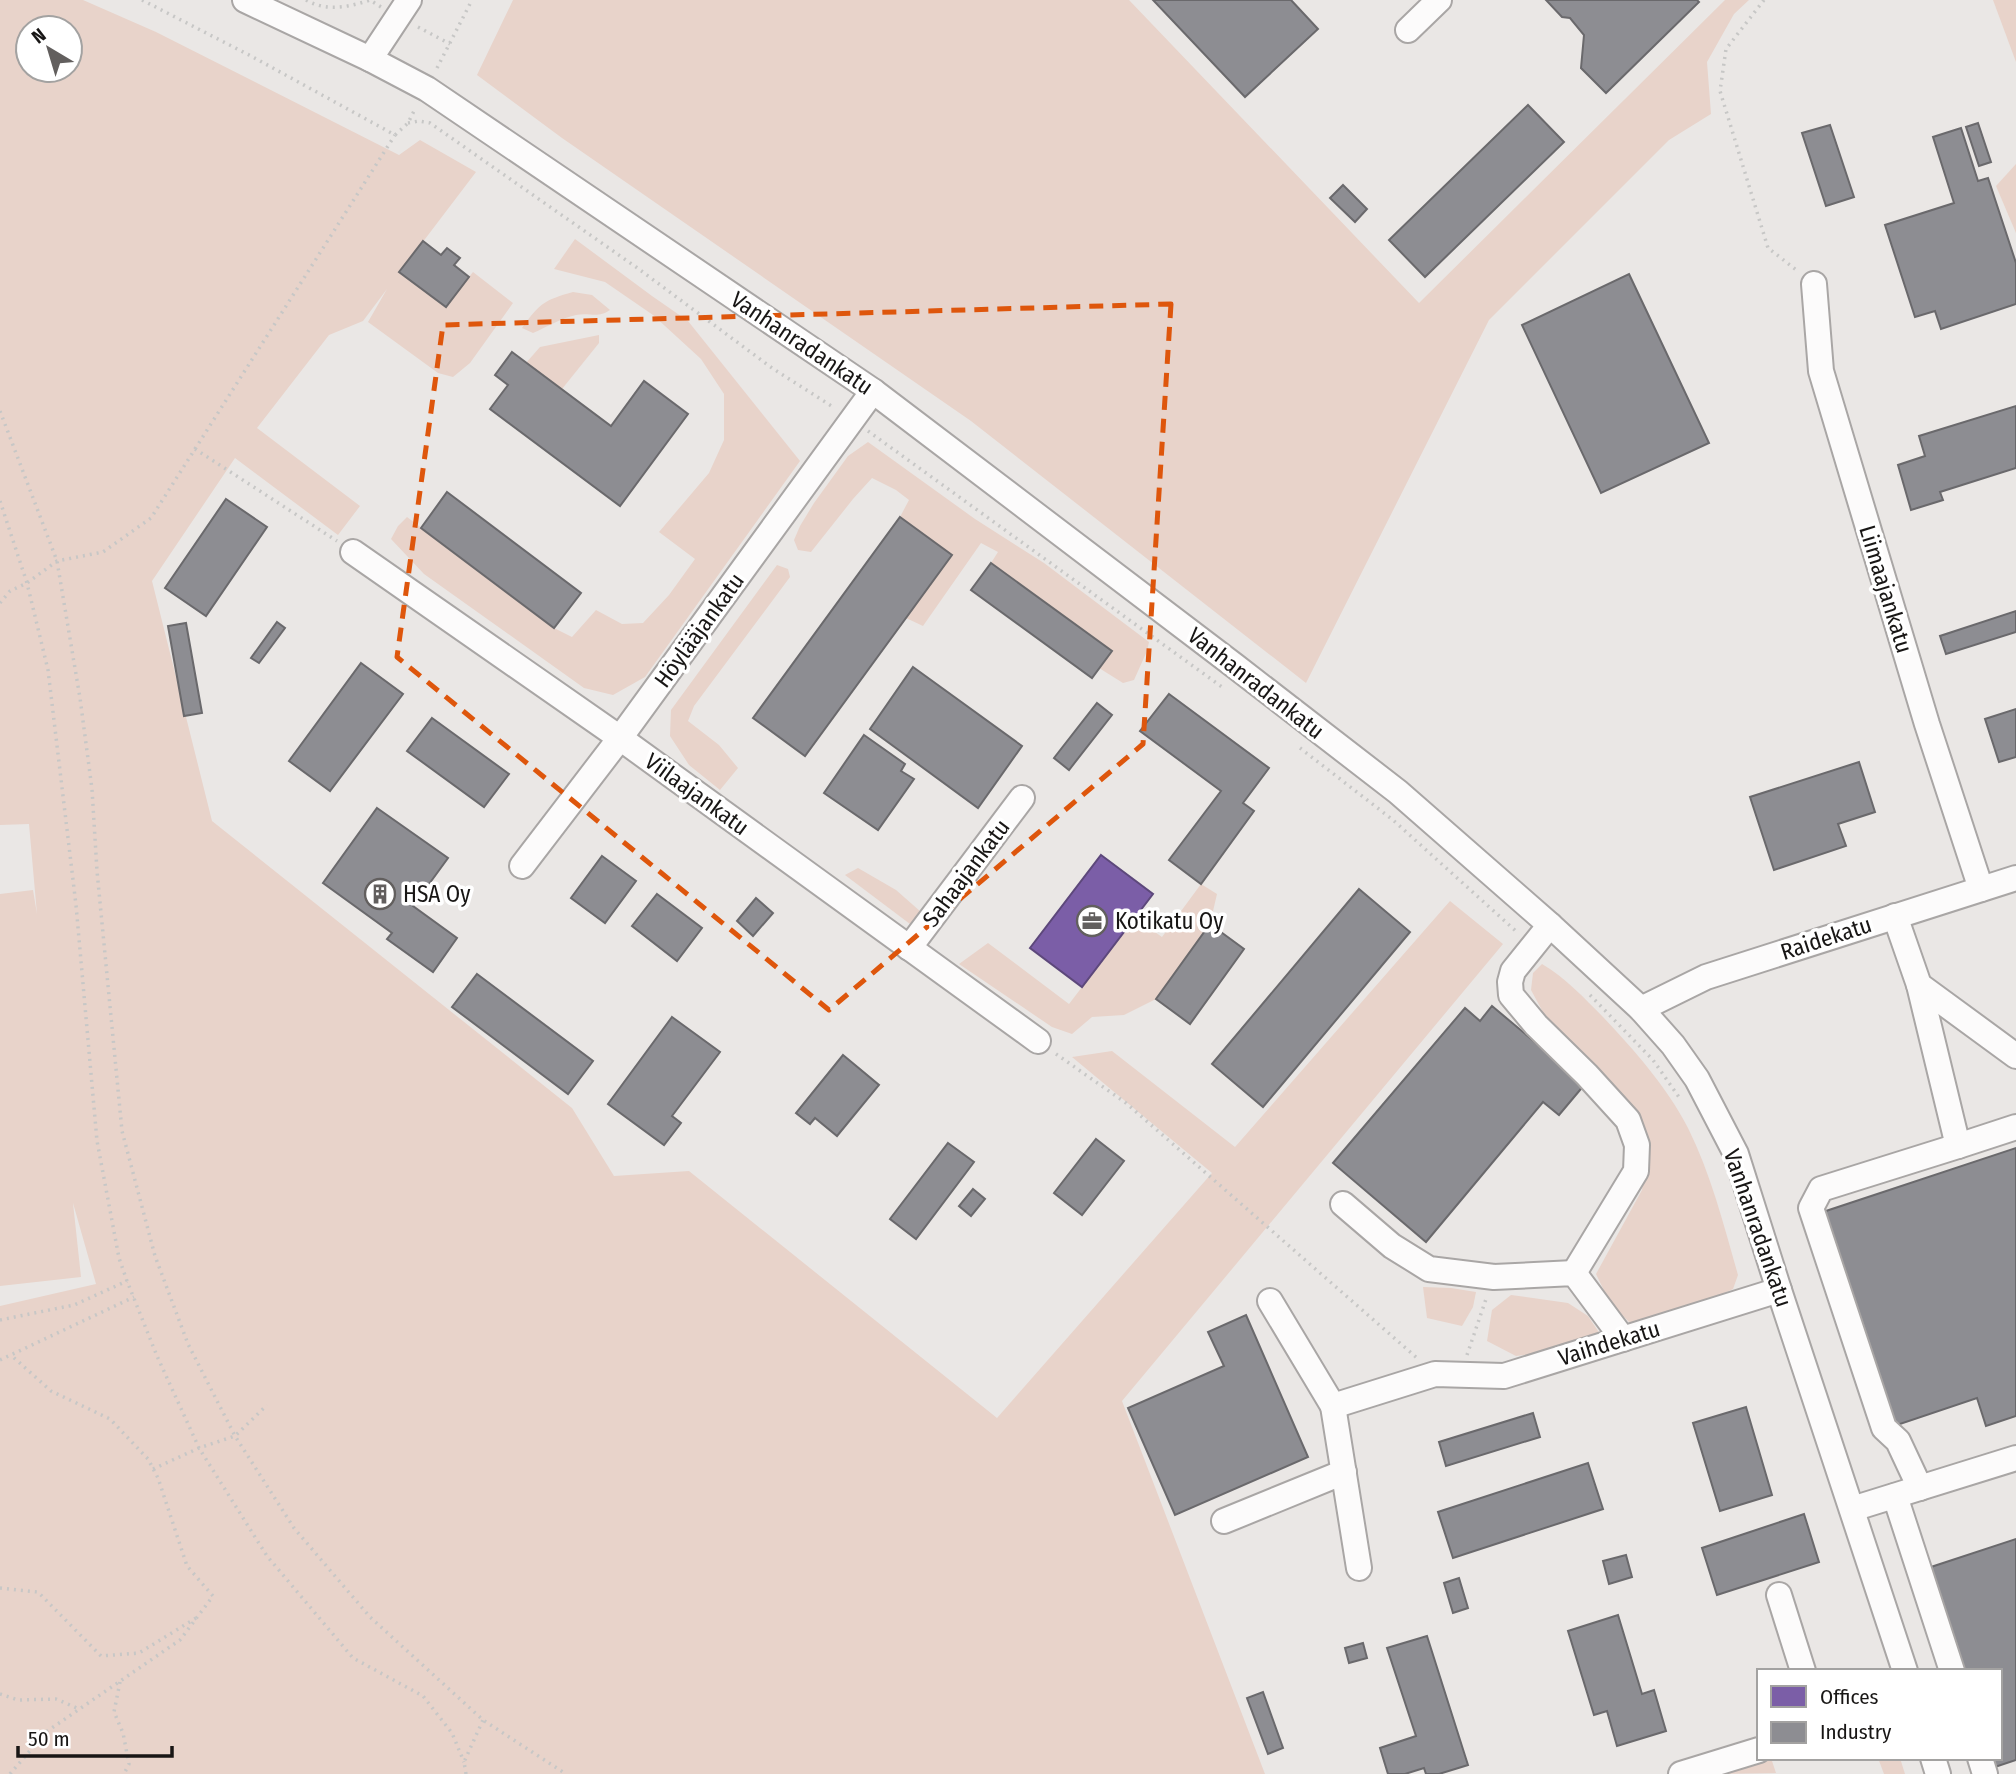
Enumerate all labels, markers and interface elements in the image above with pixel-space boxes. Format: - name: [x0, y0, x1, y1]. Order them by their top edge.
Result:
- north arrow: [14, 14, 84, 84]
- text: N: [27, 23, 50, 49]
- street label: Vanhanradankatu: [726, 285, 878, 401]
- street label: Liimaajankatu: [1853, 522, 1919, 656]
- street label: Höylääjankatu: [648, 567, 750, 693]
- street label: Vanhanradankatu: [1182, 621, 1330, 745]
- street label: Viilaajankatu: [639, 747, 755, 841]
- street label: Sahaajankatu: [916, 814, 1016, 932]
- building icon: HSA Oy: [363, 877, 397, 911]
- place label: HSA Oy: [403, 880, 471, 908]
- office icon: Kotikatu Oy: [1075, 904, 1109, 938]
- place label: Kotikatu Oy: [1115, 907, 1224, 935]
- street label: Raidekatu: [1777, 910, 1875, 966]
- street label: Vanhanradankatu: [1718, 1145, 1798, 1311]
- street label: Vaihdekatu: [1555, 1314, 1663, 1372]
- legend: [1757, 1669, 2002, 1760]
- text: Offices: [1820, 1684, 1879, 1710]
- scale bar: [18, 1714, 172, 1758]
- text: Industry: [1820, 1719, 1892, 1745]
- text: 50 m: [28, 1726, 70, 1752]

